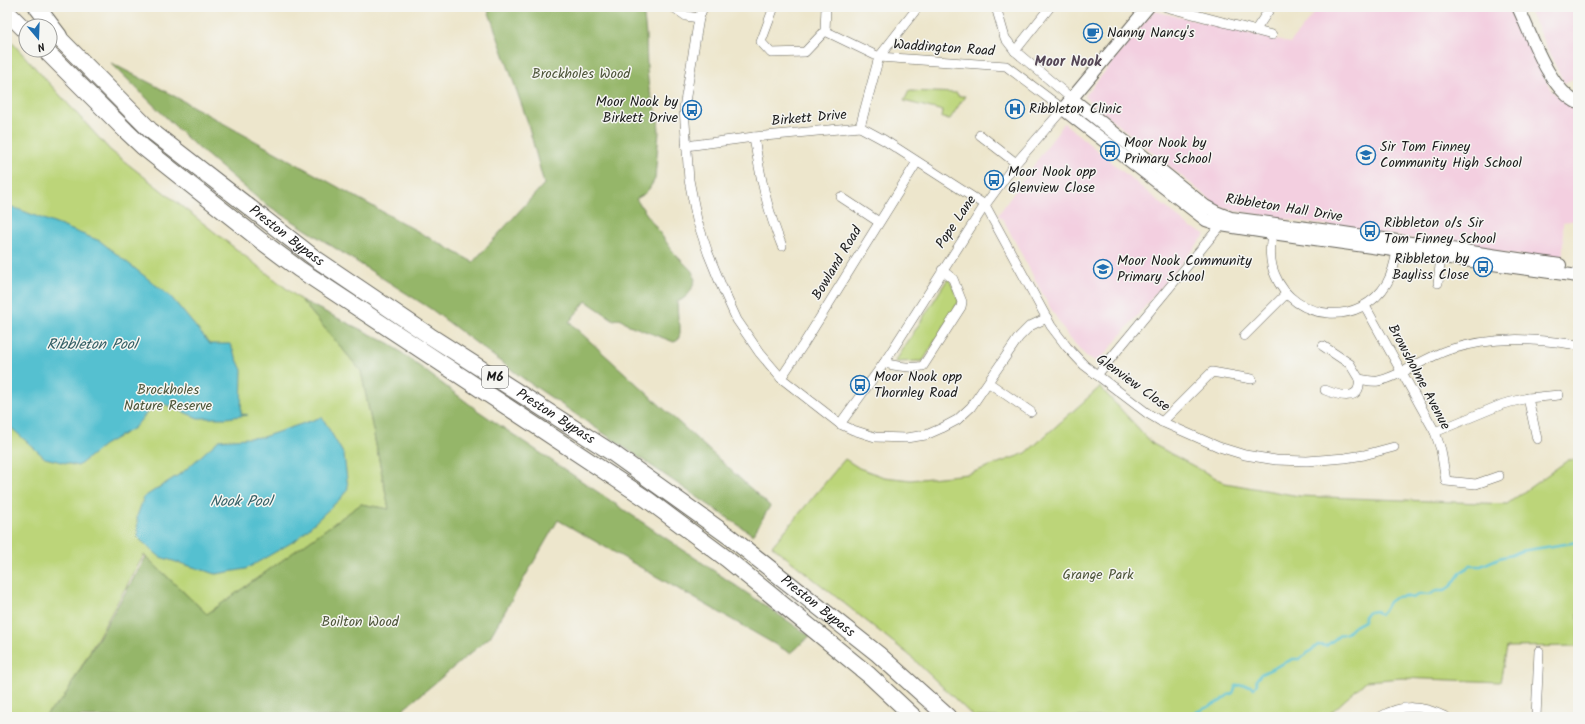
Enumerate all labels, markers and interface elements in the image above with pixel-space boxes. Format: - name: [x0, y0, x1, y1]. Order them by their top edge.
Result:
- north arrow: [18, 18, 58, 58]
- cafe icon: Nanny Nancy's: [1082, 22, 1104, 44]
- place label: Nanny Nancy's: [1107, 22, 1194, 44]
- street label: Waddington Road: [892, 33, 997, 63]
- text: N: [35, 37, 47, 56]
- district label: Moor Nook: [1035, 50, 1102, 74]
- park label: Brockholes Wood: [532, 63, 631, 85]
- place label: Moor Nook by Birkett Drive: [596, 91, 679, 129]
- hospital icon: Ribbleton Clinic: [1004, 98, 1026, 120]
- place label: Ribbleton Clinic: [1029, 98, 1122, 120]
- bus stop icon: Moor Nook by Birkett Drive: [681, 99, 703, 121]
- street label: Birkett Drive: [770, 104, 848, 132]
- place label: Moor Nook by Primary School: [1124, 132, 1212, 170]
- place label: Sir Tom Finney Community High School: [1380, 136, 1522, 174]
- bus stop icon: Moor Nook by Primary School: [1099, 140, 1121, 162]
- school or university icon: Sir Tom Finney Community High School: [1355, 144, 1377, 166]
- place label: Moor Nook opp Glenview Close: [1008, 161, 1096, 199]
- bus stop icon: Moor Nook opp Glenview Close: [983, 169, 1005, 191]
- street label: Ribbleton Hall Drive: [1224, 188, 1345, 228]
- street label: Pope Lane: [930, 190, 982, 253]
- street label: Preston Bypass: [244, 200, 329, 272]
- place label: Ribbleton o/s Sir Tom Finney School: [1384, 212, 1496, 250]
- bus stop icon: Ribbleton o/s Sir Tom Finney School: [1359, 220, 1381, 242]
- street label: Bowland Road: [806, 221, 868, 304]
- place label: Ribbleton by Bayliss Close: [1392, 248, 1470, 286]
- place label: Moor Nook Community Primary School: [1117, 250, 1252, 288]
- bus stop icon: Ribbleton by Bayliss Close: [1472, 256, 1494, 278]
- school or university icon: Moor Nook Community Primary School: [1092, 258, 1114, 280]
- street label: Browsholme Avenue: [1382, 320, 1456, 434]
- water label: Ribbleton Pool: [47, 333, 141, 357]
- street label: Glenview Close: [1091, 349, 1175, 418]
- road number: M6: [482, 366, 508, 388]
- place label: Moor Nook opp Thornley Road: [874, 366, 962, 404]
- bus stop icon: Moor Nook opp Thornley Road: [849, 374, 871, 396]
- park label: Brockholes Nature Reserve: [124, 379, 213, 417]
- street label: Preston Bypass: [512, 383, 599, 450]
- water label: Nook Pool: [210, 490, 275, 514]
- park label: Grange Park: [1062, 564, 1134, 586]
- street label: Preston Bypass: [776, 570, 860, 643]
- park label: Boilton Wood: [321, 611, 400, 633]

